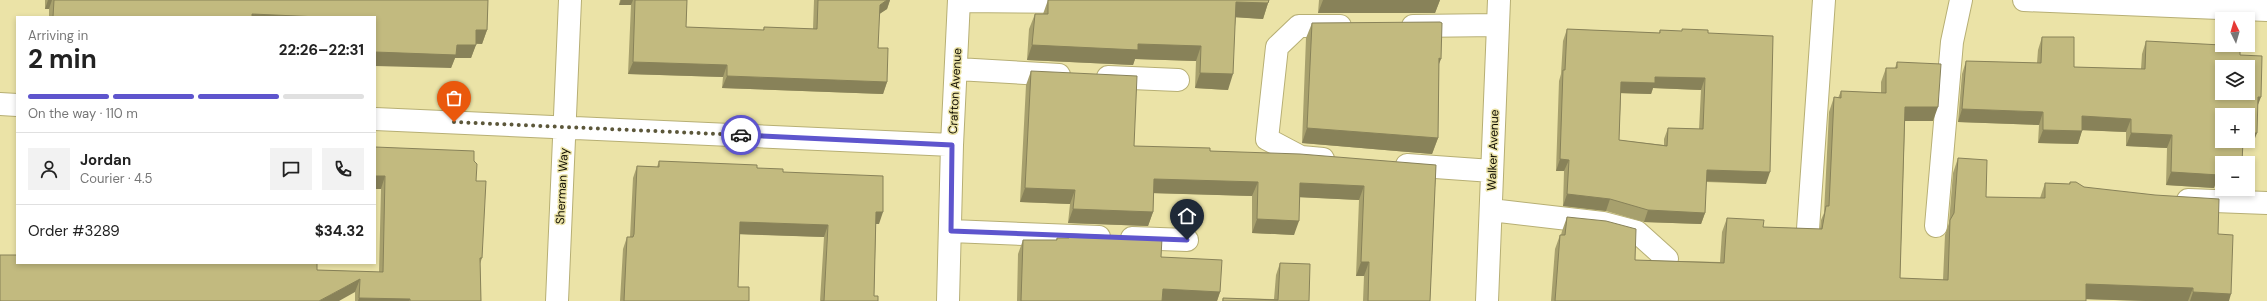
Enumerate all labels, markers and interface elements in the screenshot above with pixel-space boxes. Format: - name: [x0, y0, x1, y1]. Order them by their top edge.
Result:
- north arrow: [2215, 12, 2255, 52]
- map controls: [2215, 12, 2255, 196]
- text: Arriving in: [28, 27, 88, 44]
- text: 22:26–22:31: [279, 40, 364, 60]
- text: 2 min: [28, 42, 97, 76]
- street label: Crafton Avenue: [945, 47, 965, 134]
- button: layers: [2215, 60, 2255, 100]
- pin: [437, 81, 471, 122]
- icon: bag: [443, 87, 465, 109]
- text: On the way · 110 m: [28, 105, 138, 122]
- button: +: [2215, 108, 2255, 148]
- street label: Walker Avenue: [1484, 109, 1502, 191]
- courier: [721, 115, 761, 155]
- icon: car: [730, 124, 752, 146]
- street label: Sherman Way: [552, 147, 572, 225]
- button: person: [28, 148, 70, 190]
- button: chat: [270, 148, 312, 190]
- button: phone: [322, 148, 364, 190]
- text: Jordan: [80, 150, 131, 170]
- button: −: [2215, 156, 2255, 196]
- text: Courier · 4.5: [80, 170, 153, 187]
- pin: [1170, 199, 1204, 240]
- icon: home: [1176, 205, 1198, 227]
- text: Order #3289: [28, 221, 120, 241]
- text: $34.32: [315, 221, 364, 241]

